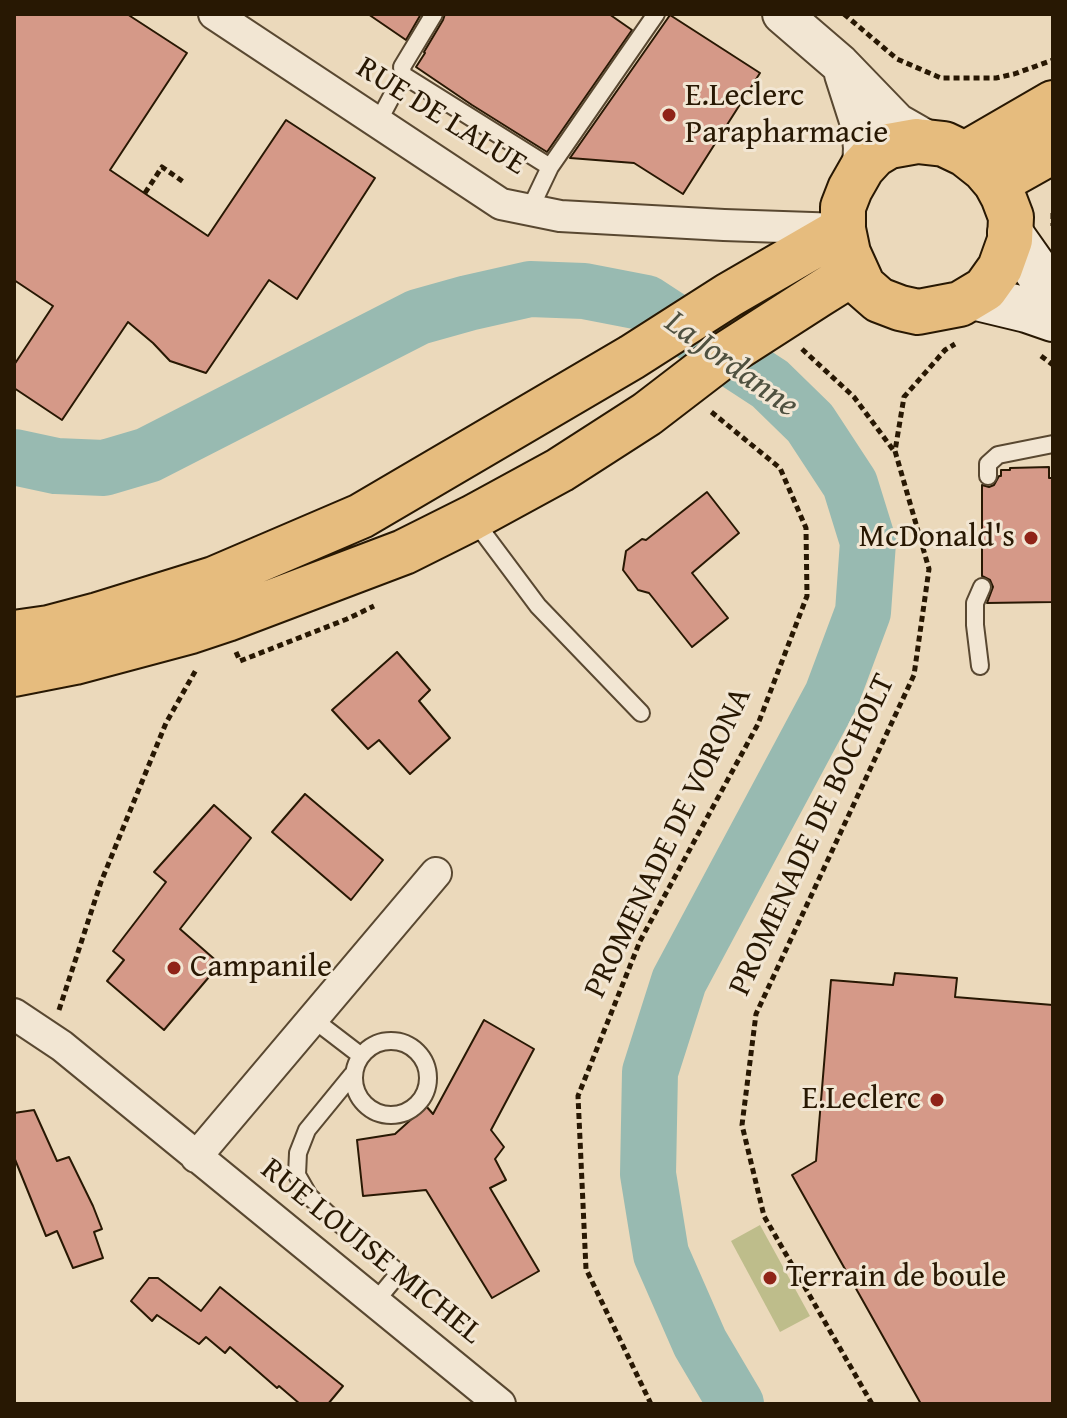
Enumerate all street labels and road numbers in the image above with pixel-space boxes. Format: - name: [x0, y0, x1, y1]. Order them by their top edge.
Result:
- street label: RUE DE LALUE: [349, 50, 533, 184]
- street label: PROMENADE DE BOCHOLT: [722, 668, 904, 1002]
- street label: PROMENADE DE VORONA: [577, 682, 761, 1004]
- street label: RUE LOUISE MICHEL: [252, 1151, 490, 1353]

